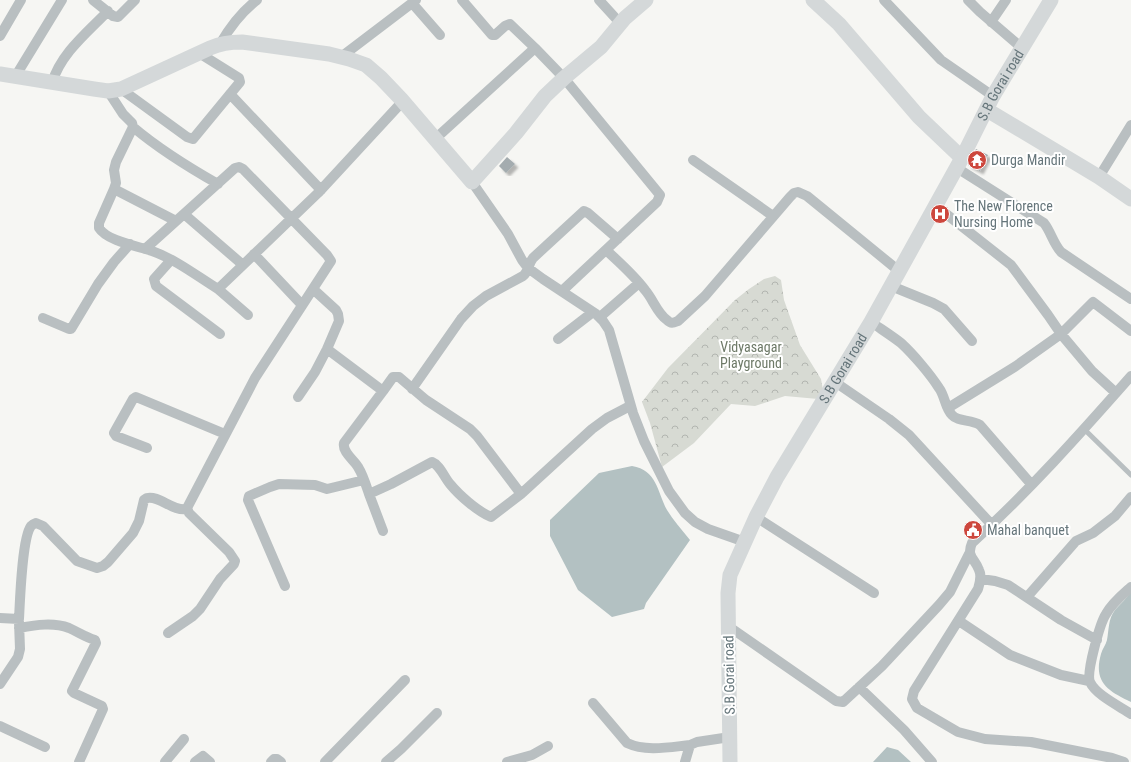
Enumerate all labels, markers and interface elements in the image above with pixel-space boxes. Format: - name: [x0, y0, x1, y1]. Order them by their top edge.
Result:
- street label: S.B Gorai road: [974, 47, 1027, 123]
- temple icon: Durga Mandir: [966, 149, 988, 171]
- place label: Durga Mandir: [991, 152, 1065, 168]
- place label: The New Florence Nursing Home: [954, 198, 1053, 230]
- hospital icon: The New Florence Nursing Home: [929, 203, 951, 225]
- street label: S.B Gorai road: [816, 330, 870, 406]
- park label: Vidyasagar Playground: [720, 339, 782, 371]
- public building icon: Mahal banquet: [962, 519, 984, 541]
- place label: Mahal banquet: [987, 522, 1069, 538]
- street label: S.B Gorai road: [720, 635, 738, 715]

